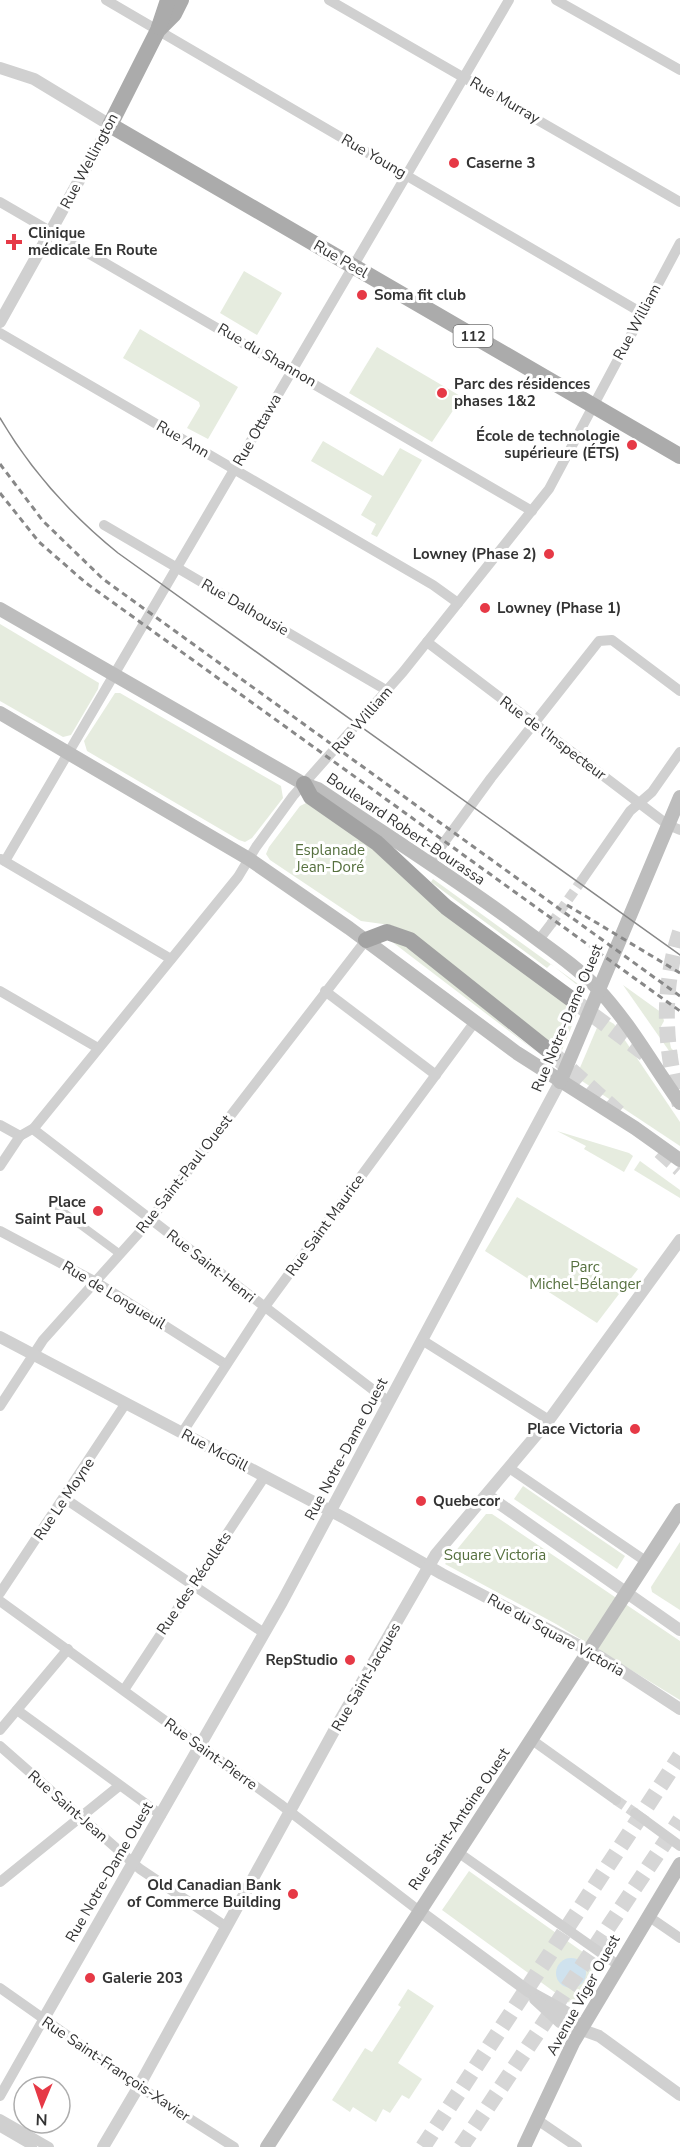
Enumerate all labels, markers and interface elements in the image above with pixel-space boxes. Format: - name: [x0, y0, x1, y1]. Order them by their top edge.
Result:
- street label: Rue Murray: [466, 72, 544, 128]
- street label: Rue Wellington: [55, 110, 123, 212]
- street label: Rue Young: [338, 129, 410, 183]
- place label: Caserne 3: [466, 153, 535, 173]
- marker: Caserne 3: [447, 156, 461, 170]
- place label: Clinique médicale En Route: [28, 223, 157, 260]
- marker: Clinique médicale En Route: [5, 233, 23, 251]
- street label: Rue Peel: [310, 235, 372, 283]
- street label: Rue William: [609, 280, 665, 364]
- place label: Soma fit club: [374, 285, 466, 305]
- marker: Soma fit club: [355, 288, 369, 302]
- street label: Rue du Shannon: [214, 319, 320, 391]
- road number: 112: [454, 325, 492, 347]
- place label: Parc des résidences phases 1&2: [454, 374, 590, 411]
- marker: Parc des résidences phases 1&2: [435, 386, 449, 400]
- street label: Rue Ottawa: [228, 390, 286, 470]
- street label: Rue Ann: [153, 416, 213, 462]
- place label: École de technologie supérieure (ÉTS): [476, 426, 620, 463]
- marker: École de technologie supérieure (ÉTS): [625, 438, 639, 452]
- place label: Lowney (Phase 2): [413, 544, 537, 564]
- marker: Lowney (Phase 2): [542, 547, 556, 561]
- street label: Rue Dalhousie: [198, 574, 292, 640]
- place label: Lowney (Phase 1): [497, 598, 621, 618]
- marker: Lowney (Phase 1): [478, 601, 492, 615]
- street label: Rue William: [327, 682, 397, 758]
- street label: Rue de l'Inspecteur: [496, 691, 611, 785]
- street label: Boulevard Robert-Bourassa: [323, 768, 489, 890]
- park label: Esplanade Jean-Doré: [295, 840, 365, 877]
- street label: Rue Notre-Dame Ouest: [527, 940, 608, 1095]
- street label: Rue Saint-Paul Ouest: [131, 1110, 237, 1237]
- street label: Rue Saint Maurice: [281, 1170, 369, 1280]
- place label: Place Saint Paul: [15, 1192, 86, 1229]
- marker: Place Saint Paul: [91, 1204, 105, 1218]
- street label: Rue Saint-Henri: [162, 1225, 260, 1307]
- street label: Rue de Longueuil: [59, 1256, 170, 1334]
- park label: Parc Michel-Bélanger: [529, 1257, 641, 1294]
- street label: Rue Notre-Dame Ouest: [300, 1374, 392, 1524]
- place label: Place Victoria: [527, 1419, 623, 1439]
- marker: Place Victoria: [628, 1422, 642, 1436]
- street label: Rue McGill: [178, 1424, 253, 1476]
- street label: Rue Le Moyne: [29, 1454, 99, 1544]
- place label: Quebecor: [433, 1491, 500, 1511]
- marker: Quebecor: [414, 1494, 428, 1508]
- street label: Rue des Récollets: [152, 1528, 236, 1638]
- park label: Square Victoria: [444, 1545, 546, 1565]
- street label: Rue du Square Victoria: [484, 1589, 628, 1681]
- street label: Rue Saint-Jacques: [327, 1619, 405, 1735]
- place label: RepStudio: [265, 1650, 338, 1670]
- marker: RepStudio: [343, 1653, 357, 1667]
- street label: Rue Saint-Pierre: [160, 1713, 262, 1795]
- street label: Rue Saint-Antoine Ouest: [404, 1743, 515, 1894]
- street label: Rue Saint-Jean: [24, 1766, 112, 1846]
- street label: Rue Notre-Dame Ouest: [61, 1798, 158, 1946]
- place label: Old Canadian Bank of Commerce Building: [127, 1875, 282, 1912]
- marker: Old Canadian Bank of Commerce Building: [286, 1887, 300, 1901]
- street label: Avenue Viger Ouest: [542, 1930, 625, 2059]
- place label: Galerie 203: [102, 1968, 183, 1988]
- marker: Galerie 203: [83, 1971, 97, 1985]
- street label: Rue Saint-François-Xavier: [38, 2012, 195, 2126]
- north arrow: [12, 2075, 72, 2135]
- text: N: [35, 2108, 48, 2130]

